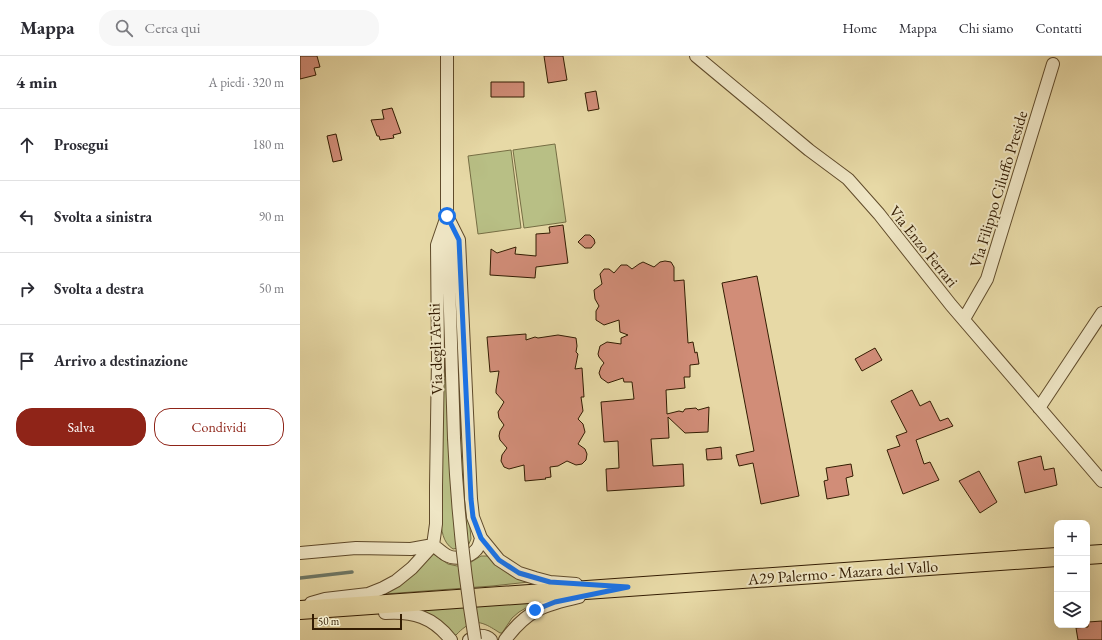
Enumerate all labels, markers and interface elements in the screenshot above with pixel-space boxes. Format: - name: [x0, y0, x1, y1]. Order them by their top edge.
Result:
- search box: [99, 10, 379, 46]
- text: Mappa: [20, 15, 75, 40]
- icon: search: [113, 17, 135, 39]
- text: Cerca qui: [145, 18, 200, 37]
- text: Home: [842, 19, 877, 37]
- text: Mappa: [899, 19, 937, 37]
- text: Chi siamo: [959, 19, 1014, 37]
- text: Contatti: [1036, 19, 1082, 37]
- text: 4 min: [16, 71, 57, 93]
- text: A piedi · 320 m: [209, 74, 284, 91]
- street label: Via Filippo Ciluffo Preside: [965, 108, 1032, 270]
- icon: ahead: [16, 134, 38, 156]
- text: Prosegui: [54, 135, 109, 154]
- text: 180 m: [253, 136, 284, 153]
- street label: Via Enzo Ferrari: [884, 201, 963, 291]
- icon: left: [16, 206, 38, 228]
- text: Svolta a sinistra: [54, 207, 152, 226]
- route start: [438, 207, 456, 225]
- text: 90 m: [259, 208, 284, 225]
- icon: right: [16, 278, 38, 300]
- text: Svolta a destra: [54, 279, 144, 298]
- text: 50 m: [259, 280, 284, 297]
- street label: Via degli Archi: [423, 303, 448, 395]
- icon: arrive: [16, 350, 38, 372]
- text: Arrivo a destinazione: [54, 351, 188, 370]
- button: Salva: [16, 408, 146, 446]
- button: Condividi: [154, 408, 284, 446]
- map controls: [1054, 520, 1090, 628]
- button: +: [1054, 520, 1090, 556]
- street label: A29 Palermo - Mazara del Vallo: [746, 555, 939, 590]
- button: −: [1054, 556, 1090, 592]
- button: layers: [1054, 592, 1090, 628]
- route end: [526, 601, 544, 619]
- scale bar: [312, 612, 402, 631]
- text: 50 m: [318, 614, 339, 628]

